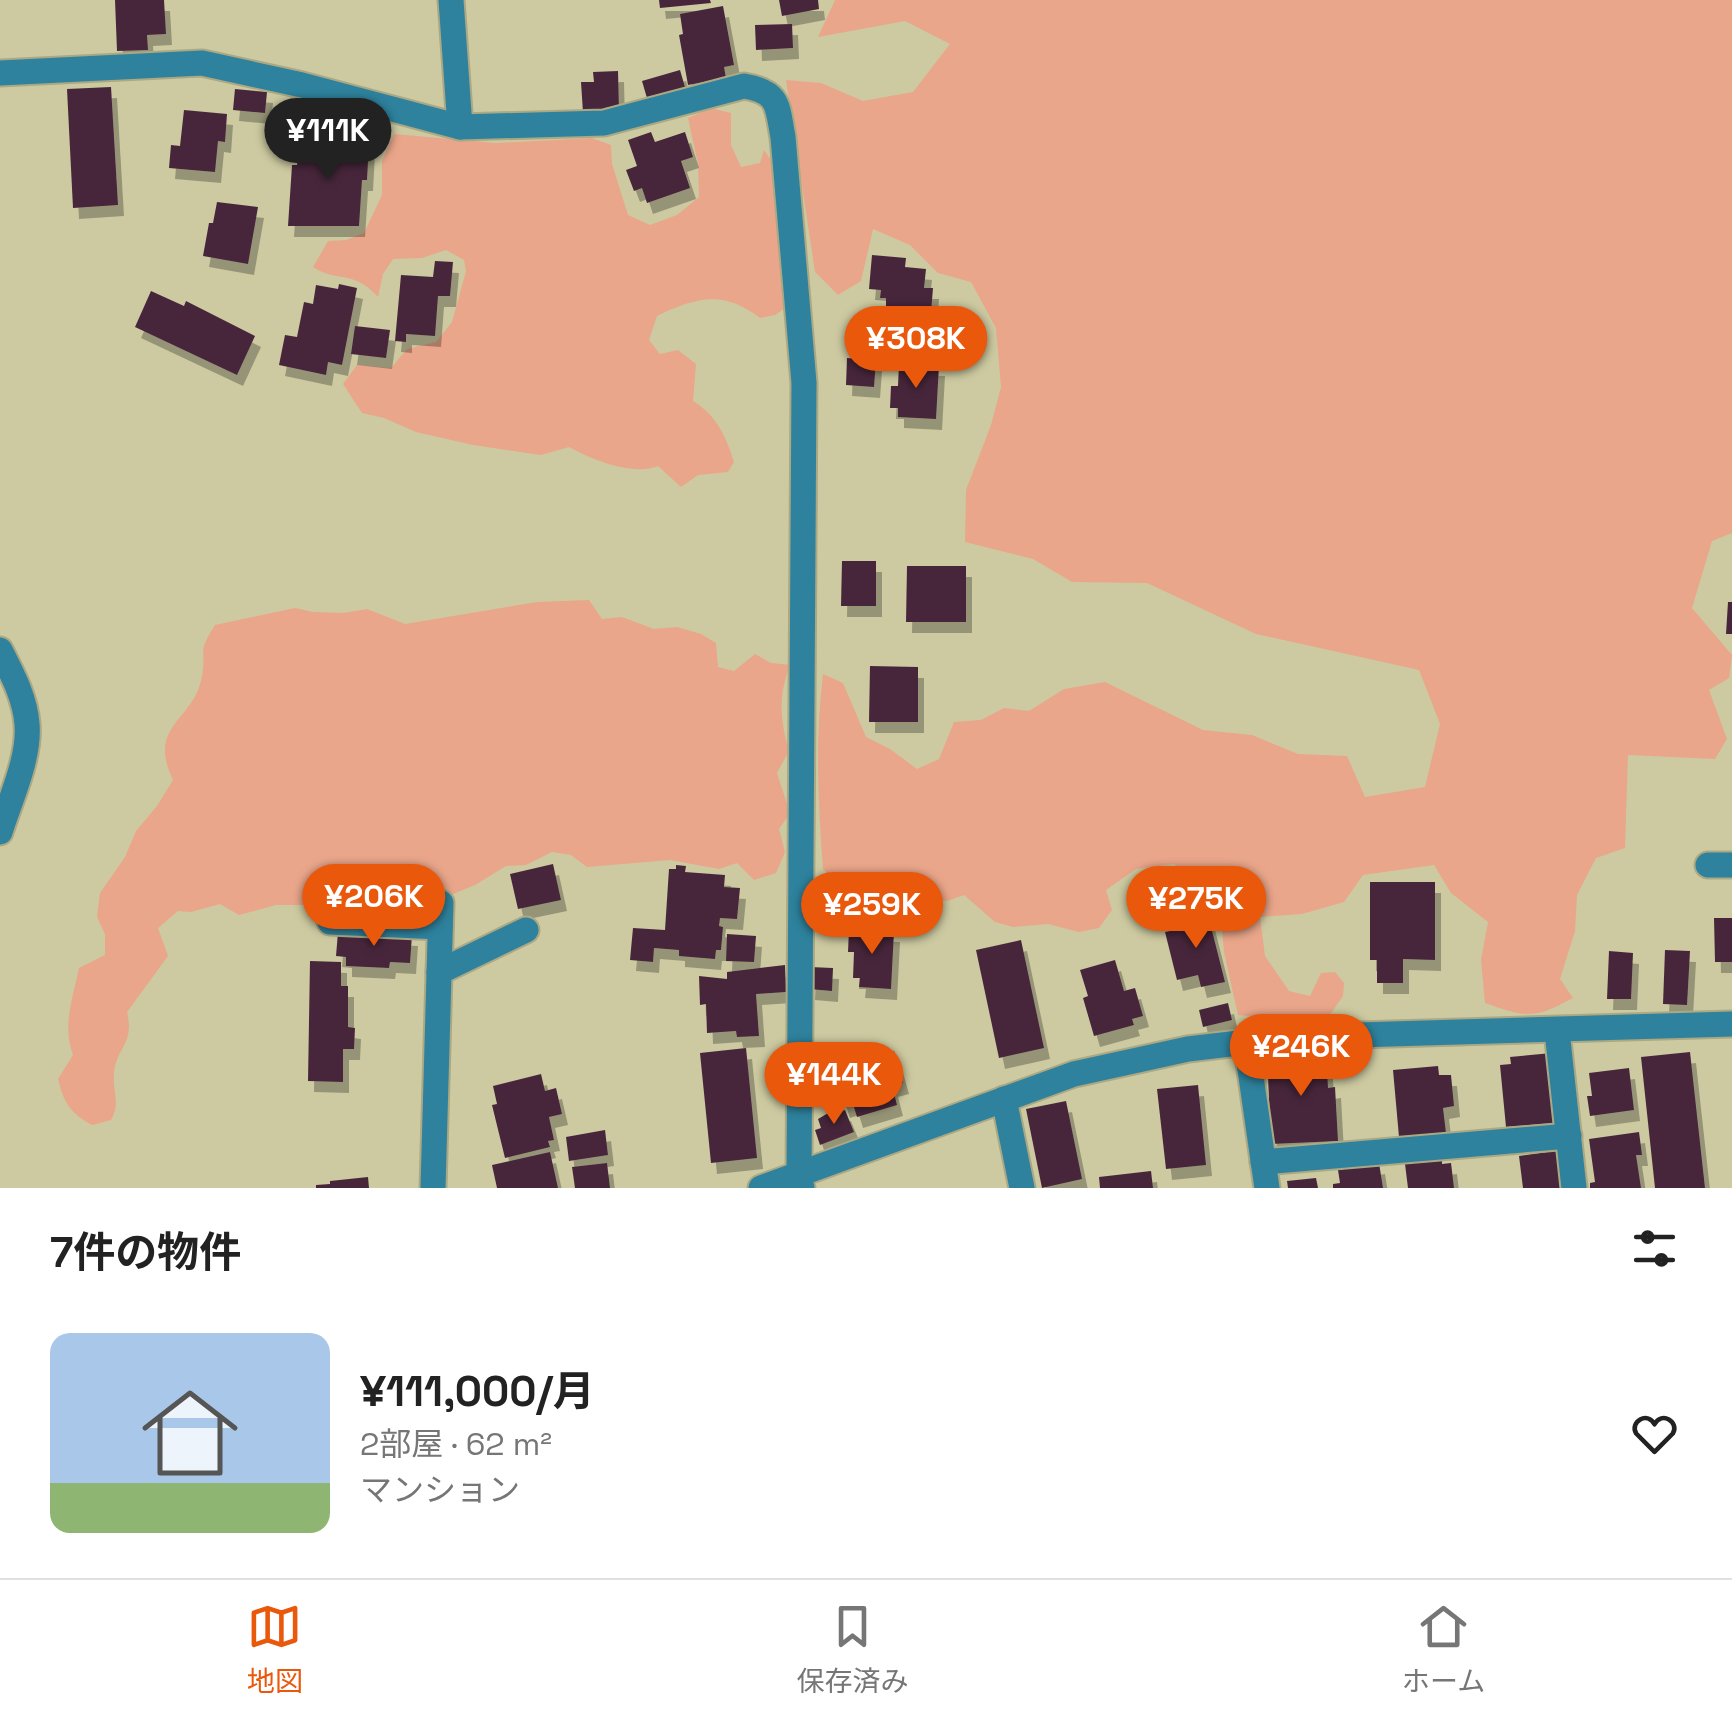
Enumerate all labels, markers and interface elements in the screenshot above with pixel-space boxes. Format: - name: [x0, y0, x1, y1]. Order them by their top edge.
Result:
- pin: ¥111K: [258, 98, 398, 183]
- text: ¥111K: [286, 110, 370, 150]
- pin: ¥308K: [846, 306, 986, 391]
- text: ¥308K: [866, 318, 966, 358]
- pin: ¥206K: [304, 864, 444, 949]
- pin: ¥275K: [1126, 866, 1266, 951]
- pin: ¥259K: [802, 872, 942, 957]
- text: ¥206K: [324, 876, 424, 916]
- text: ¥275K: [1148, 878, 1244, 918]
- text: ¥259K: [823, 884, 921, 924]
- pin: ¥246K: [1231, 1014, 1371, 1099]
- text: ¥246K: [1252, 1026, 1350, 1066]
- pin: ¥144K: [764, 1042, 904, 1127]
- text: ¥144K: [786, 1054, 882, 1094]
- icon: filters: [1627, 1221, 1682, 1276]
- text: 7件の物件: [50, 1226, 241, 1279]
- text: ¥111,000/月: [360, 1365, 595, 1418]
- icon: home: [130, 1373, 250, 1493]
- icon: heart: [1627, 1406, 1682, 1461]
- text: 2部屋 · 62 m²: [360, 1424, 552, 1464]
- text: マンション: [360, 1470, 520, 1510]
- tab: 地図: [247, 1599, 303, 1699]
- tab: 保存済み: [796, 1599, 908, 1699]
- tab: ホーム: [1402, 1599, 1485, 1699]

